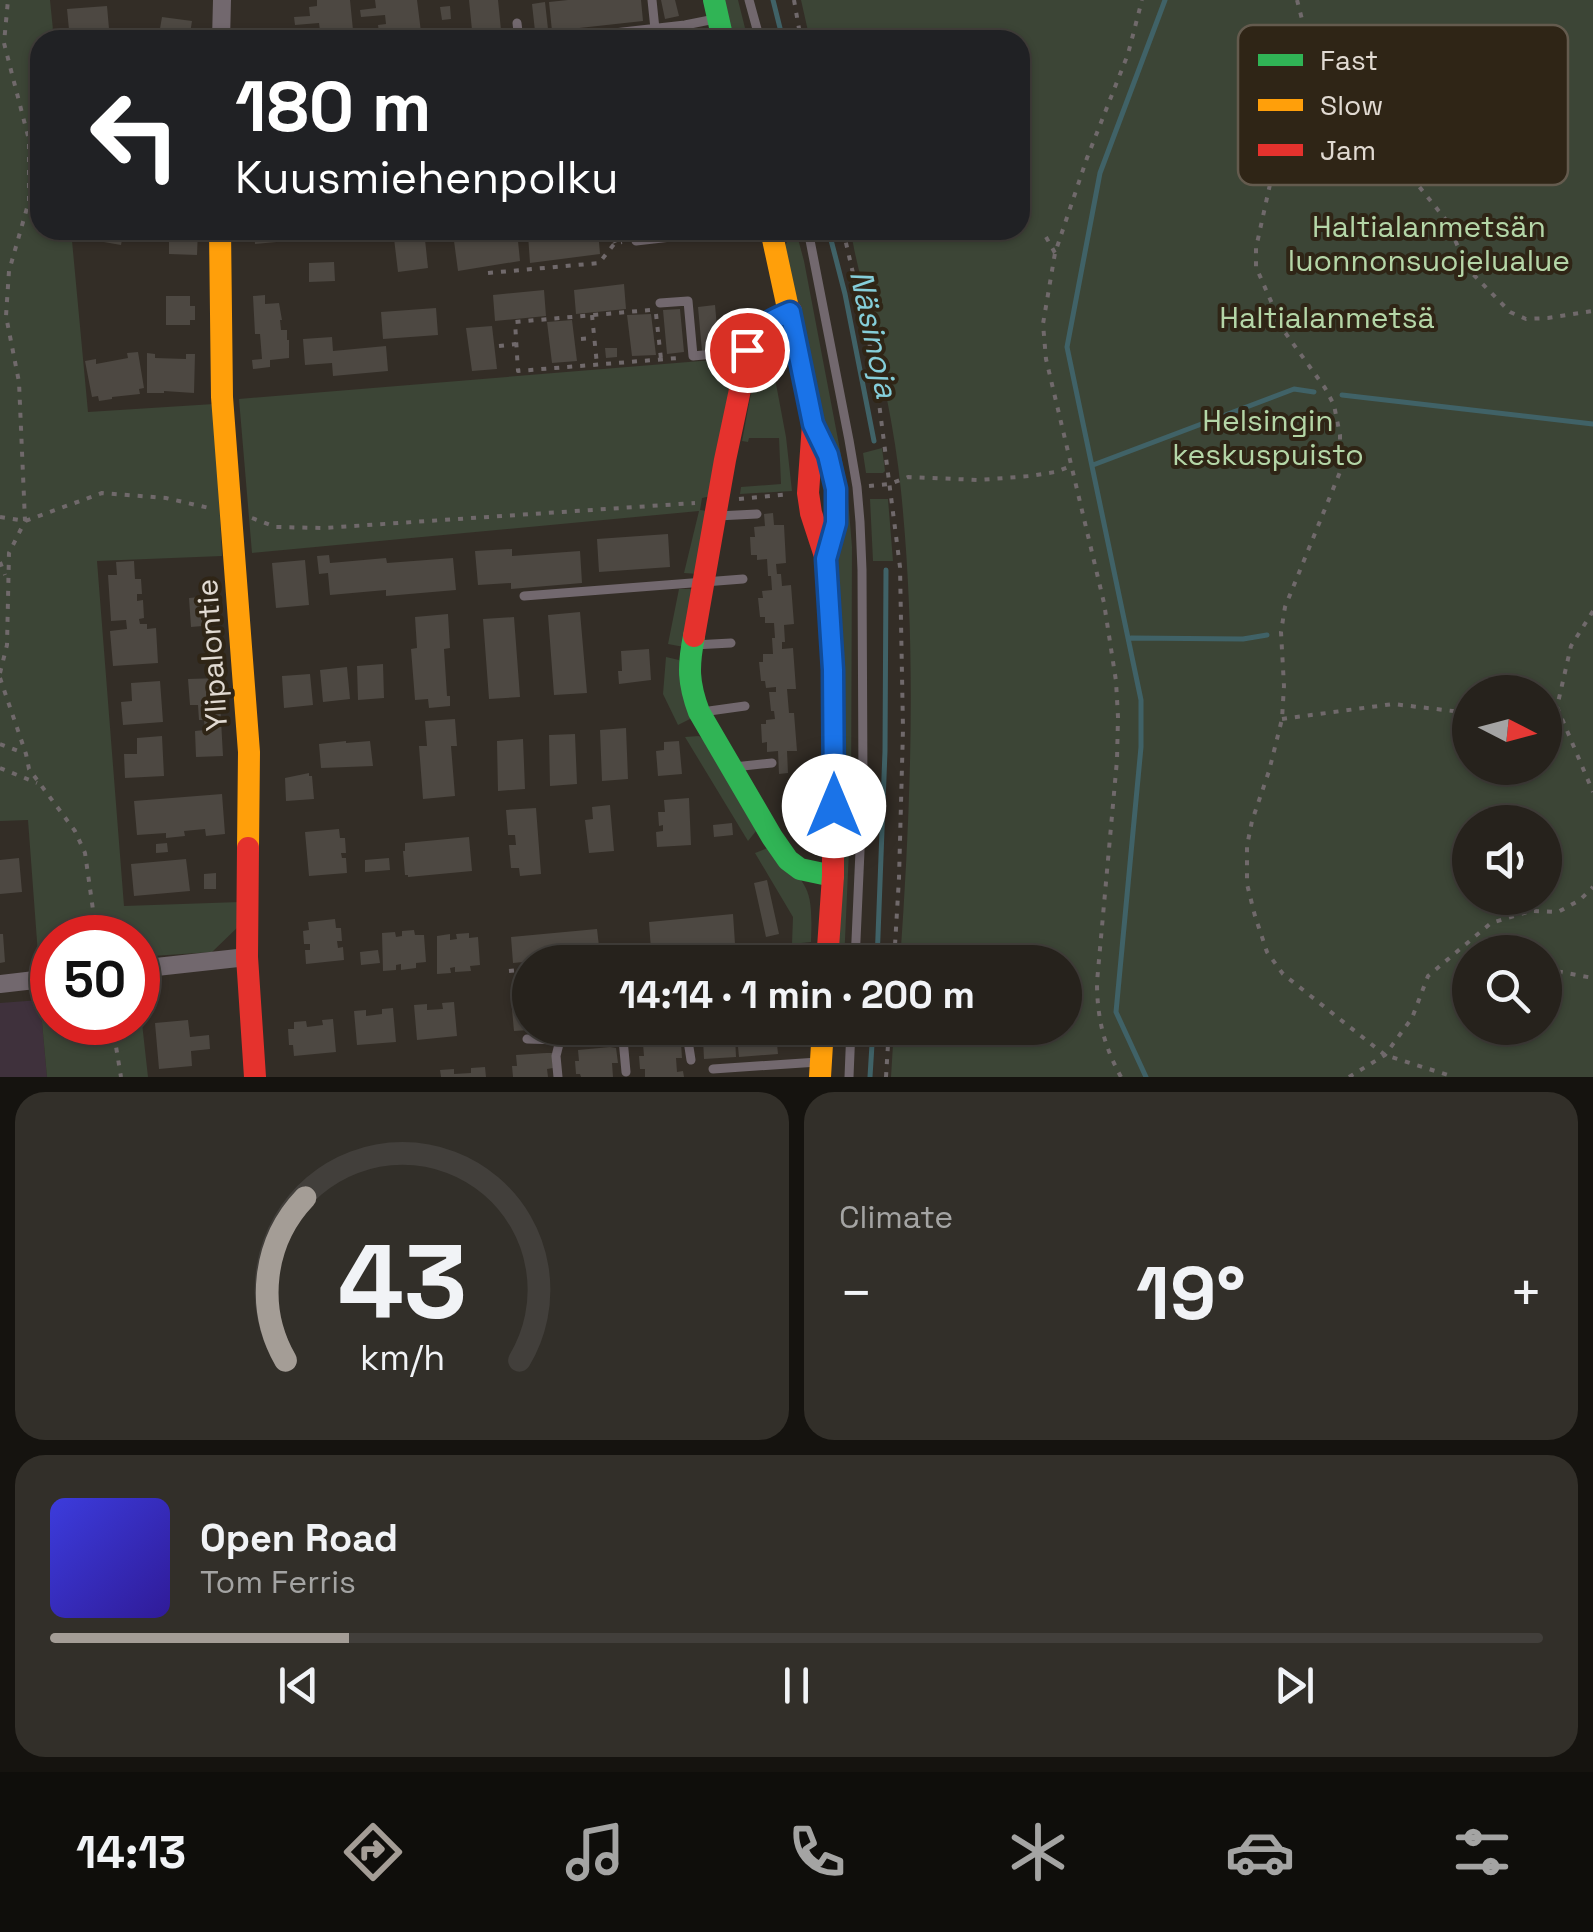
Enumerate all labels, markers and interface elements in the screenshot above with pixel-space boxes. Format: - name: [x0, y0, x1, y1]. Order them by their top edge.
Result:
- legend: [1238, 25, 1568, 185]
- text: Fast: [1320, 42, 1378, 78]
- text: 180 m: [235, 62, 432, 151]
- icon: left: [70, 70, 200, 200]
- text: Slow: [1320, 87, 1383, 123]
- text: Jam: [1320, 132, 1376, 168]
- text: Kuusmiehenpolku: [235, 149, 619, 206]
- park label: Haltialanmetsän luonnonsuojelualue: [1288, 207, 1570, 280]
- water label: Näsinoja: [841, 266, 907, 402]
- park label: Haltialanmetsä: [1219, 298, 1435, 337]
- pin: [705, 308, 790, 393]
- icon: arrive: [720, 323, 775, 378]
- park label: Helsingin keskuspuisto: [1172, 401, 1364, 474]
- street label: Ylipalontie: [187, 578, 236, 732]
- north arrow: [1452, 675, 1562, 785]
- map controls: [1452, 675, 1562, 1045]
- position arrow: [782, 754, 886, 858]
- button: sound: [1452, 805, 1562, 915]
- speed limit sign: 50: [30, 915, 160, 1045]
- button: search: [1452, 935, 1562, 1045]
- text: 14:14 · 1 min · 200 m: [619, 971, 975, 1019]
- text: Climate: [839, 1197, 953, 1237]
- text: 43: [337, 1216, 467, 1348]
- text: 19°: [1136, 1245, 1246, 1341]
- text: −: [839, 1258, 873, 1328]
- text: +: [1509, 1258, 1543, 1328]
- text: km/h: [359, 1335, 445, 1380]
- text: Open Road: [200, 1514, 398, 1562]
- text: Tom Ferris: [200, 1562, 356, 1602]
- icon: previous: [271, 1658, 326, 1713]
- icon: pause: [769, 1658, 824, 1713]
- icon: next: [1267, 1658, 1322, 1713]
- icon: directions: [338, 1817, 408, 1887]
- icon: music: [560, 1817, 630, 1887]
- icon: phone: [782, 1817, 852, 1887]
- icon: climate: [1003, 1817, 1073, 1887]
- icon: car: [1225, 1817, 1295, 1887]
- icon: filters: [1447, 1817, 1517, 1887]
- text: 14:13: [76, 1824, 186, 1881]

